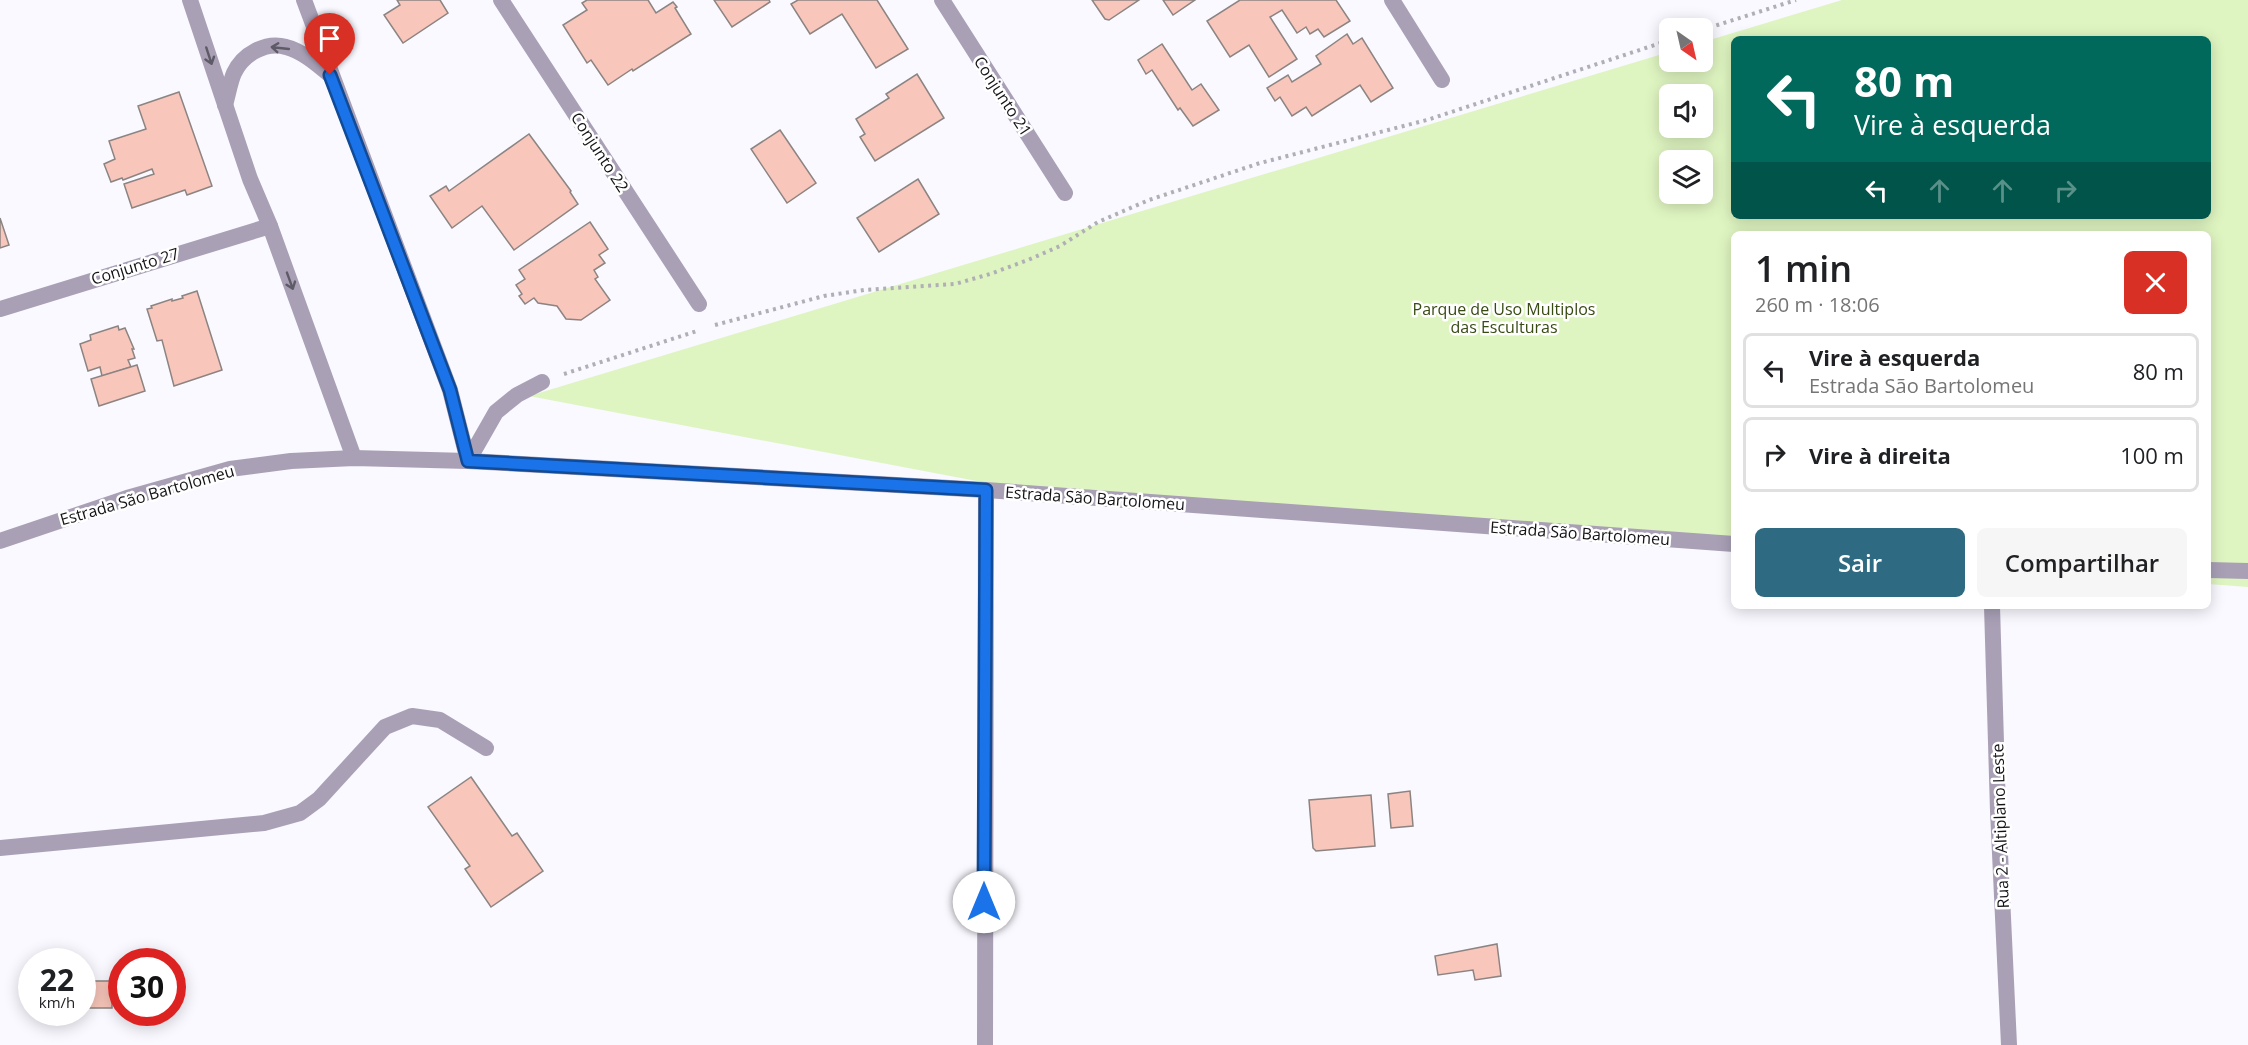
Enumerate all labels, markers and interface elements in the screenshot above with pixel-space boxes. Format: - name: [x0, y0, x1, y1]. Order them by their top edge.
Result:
- pin: [304, 13, 355, 75]
- north arrow: [1659, 18, 1713, 72]
- map controls: [1659, 18, 1713, 204]
- icon: arrive: [313, 22, 346, 55]
- one-way arrow: [271, 42, 291, 53]
- one-way arrow: [204, 46, 215, 65]
- street label: Conjunto 21: [969, 52, 1037, 140]
- text: 80 m: [1854, 52, 1954, 109]
- icon: left: [1755, 60, 1833, 138]
- button: sound: [1659, 84, 1713, 138]
- text: Vire à esquerda: [1854, 106, 2051, 143]
- street label: Conjunto 22: [566, 108, 634, 196]
- button: layers: [1659, 150, 1713, 204]
- icon: left: [1860, 174, 1893, 207]
- icon: ahead: [1923, 174, 1956, 207]
- icon: ahead: [1986, 174, 2019, 207]
- icon: right: [2049, 174, 2082, 207]
- street label: Conjunto 27: [88, 242, 182, 290]
- text: 1 min: [1755, 244, 1852, 293]
- button: close: [2124, 251, 2187, 314]
- one-way arrow: [285, 271, 296, 289]
- text: 260 m · 18:06: [1755, 291, 1880, 318]
- park label: Parque de Uso Multiplos das Esculturas: [1413, 298, 1595, 338]
- text: Vire à esquerda: [1809, 342, 1980, 372]
- icon: left: [1758, 354, 1791, 387]
- text: 80 m: [2133, 356, 2184, 386]
- text: Estrada São Bartolomeu: [1809, 372, 2034, 399]
- icon: right: [1758, 438, 1791, 471]
- text: Vire à direita: [1809, 440, 1951, 470]
- text: 100 m: [2120, 440, 2184, 470]
- street label: Estrada São Bartolomeu: [57, 460, 237, 530]
- street label: Estrada São Bartolomeu: [1004, 481, 1186, 515]
- street label: Estrada São Bartolomeu: [1489, 516, 1671, 550]
- button: Sair: [1755, 528, 1965, 597]
- button: Compartilhar: [1977, 528, 2187, 597]
- street label: Rua 2 - Altiplano Leste: [1986, 743, 2014, 909]
- position arrow: [952, 870, 1016, 934]
- speed limit sign: 30: [108, 948, 186, 1026]
- text: 22: [40, 959, 74, 1000]
- text: km/h: [39, 992, 75, 1012]

